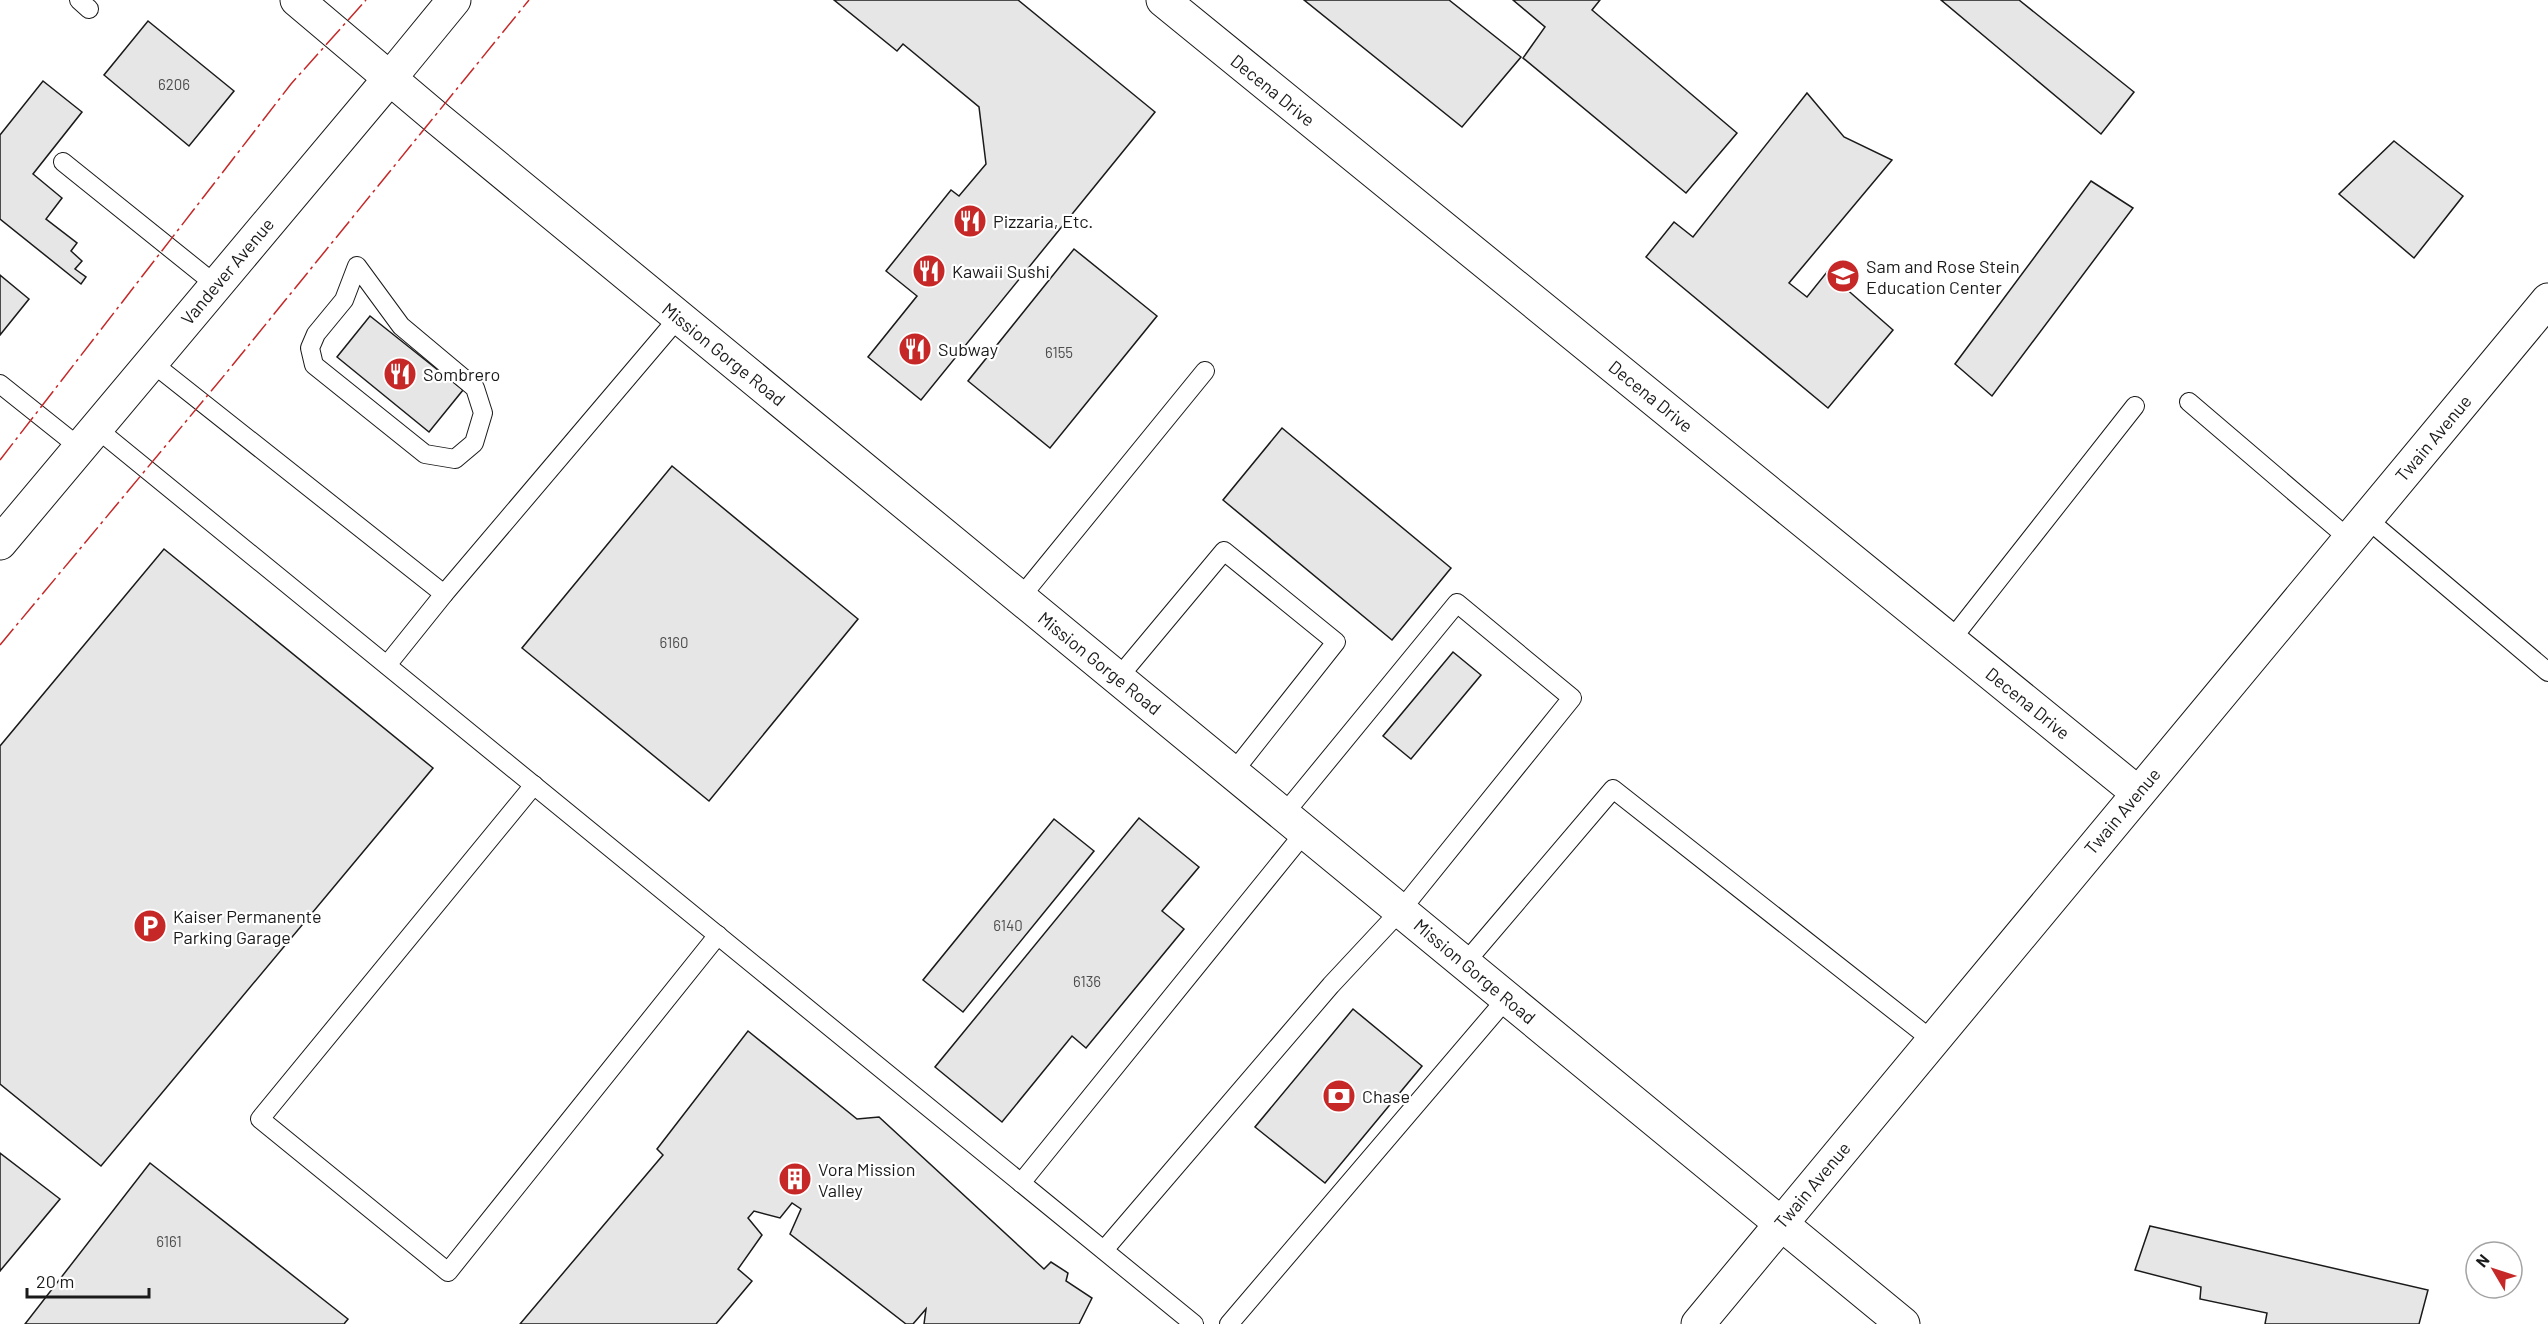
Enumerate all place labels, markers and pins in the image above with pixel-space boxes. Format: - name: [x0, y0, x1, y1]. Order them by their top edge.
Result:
- restaurant icon: Pizzaria, Etc.: [952, 203, 988, 239]
- place label: Pizzaria, Etc.: [993, 210, 1093, 232]
- restaurant icon: Kawaii Sushi: [911, 253, 947, 289]
- place label: Sam and Rose Stein Education Center: [1866, 255, 2020, 298]
- school or university icon: Sam and Rose Stein Education Center: [1825, 258, 1861, 294]
- place label: Kawaii Sushi: [952, 260, 1050, 282]
- restaurant icon: Subway: [897, 331, 933, 367]
- place label: Subway: [938, 338, 998, 360]
- restaurant icon: Sombrero: [382, 356, 418, 392]
- place label: Sombrero: [423, 363, 500, 385]
- place label: Kaiser Permanente Parking Garage: [173, 905, 322, 948]
- parking icon: Kaiser Permanente Parking Garage: [132, 908, 168, 944]
- bank icon: Chase: [1321, 1078, 1357, 1114]
- place label: Chase: [1362, 1085, 1410, 1107]
- place label: Vora Mission Valley: [818, 1158, 915, 1201]
- building icon: Vora Mission Valley: [777, 1161, 813, 1197]

